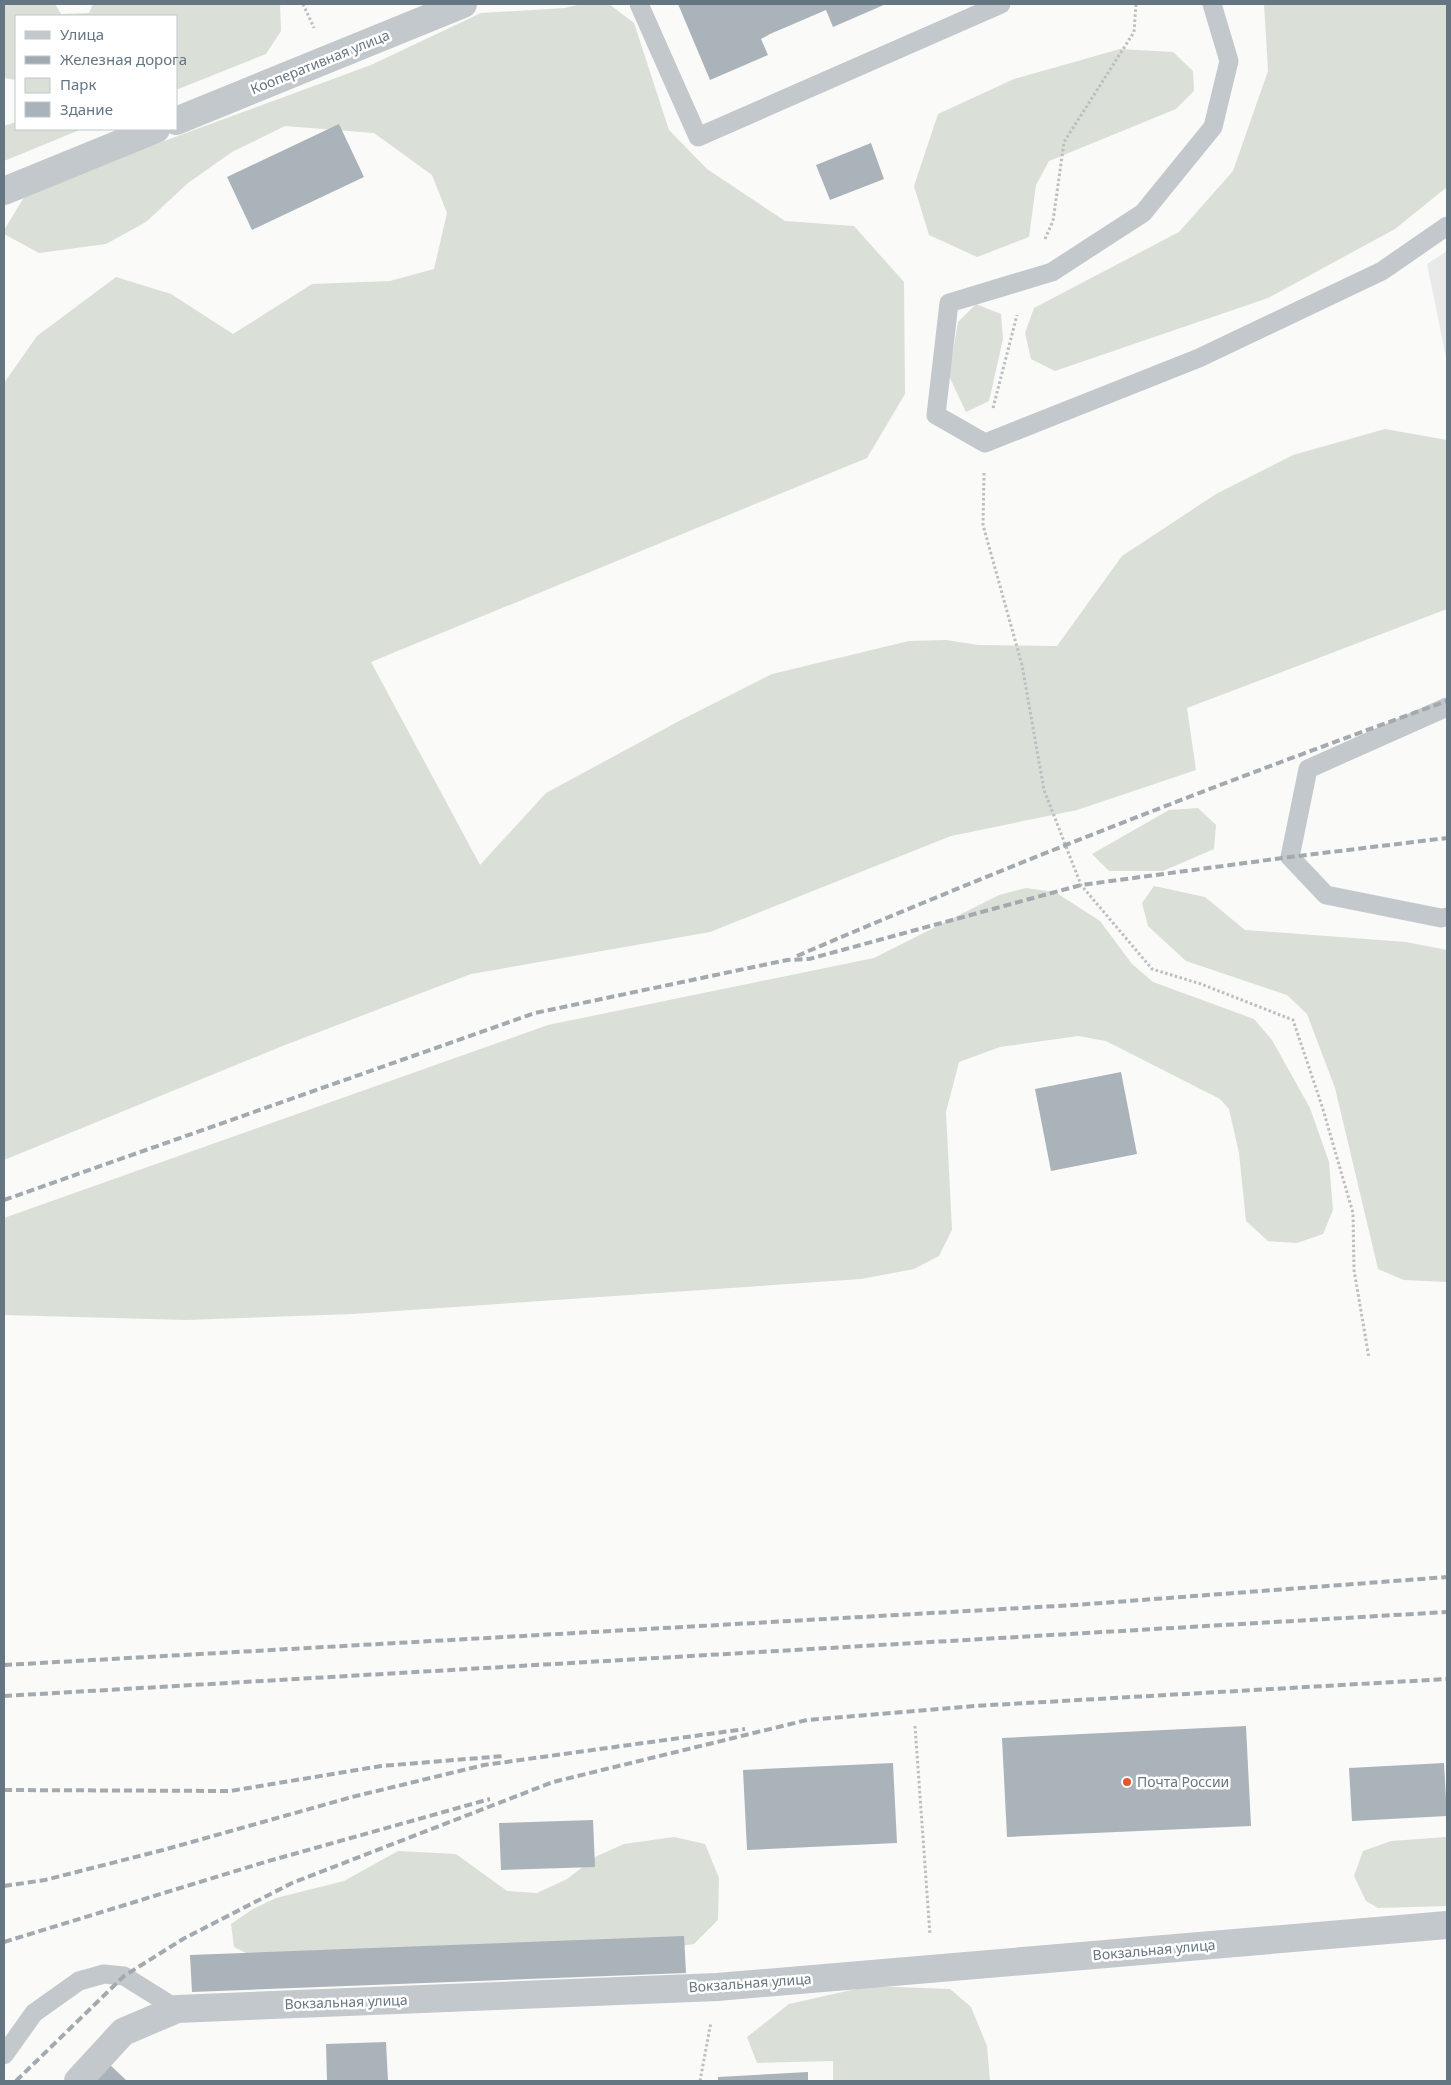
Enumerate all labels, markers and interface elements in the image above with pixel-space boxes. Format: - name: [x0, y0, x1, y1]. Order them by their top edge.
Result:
- legend: [15, 15, 178, 130]
- text: Улица: [60, 24, 104, 44]
- street label: Кооперативная улица: [247, 25, 392, 98]
- text: Железная дорога: [60, 49, 187, 69]
- text: Парк: [60, 74, 96, 94]
- text: Здание: [60, 99, 113, 119]
- place label: Почта России: [1137, 1772, 1229, 1791]
- marker: Почта России: [1121, 1776, 1133, 1788]
- street label: Вокзальная улица: [1092, 1935, 1216, 1964]
- street label: Вокзальная улица: [688, 1969, 812, 1996]
- street label: Вокзальная улица: [284, 1990, 408, 2013]

